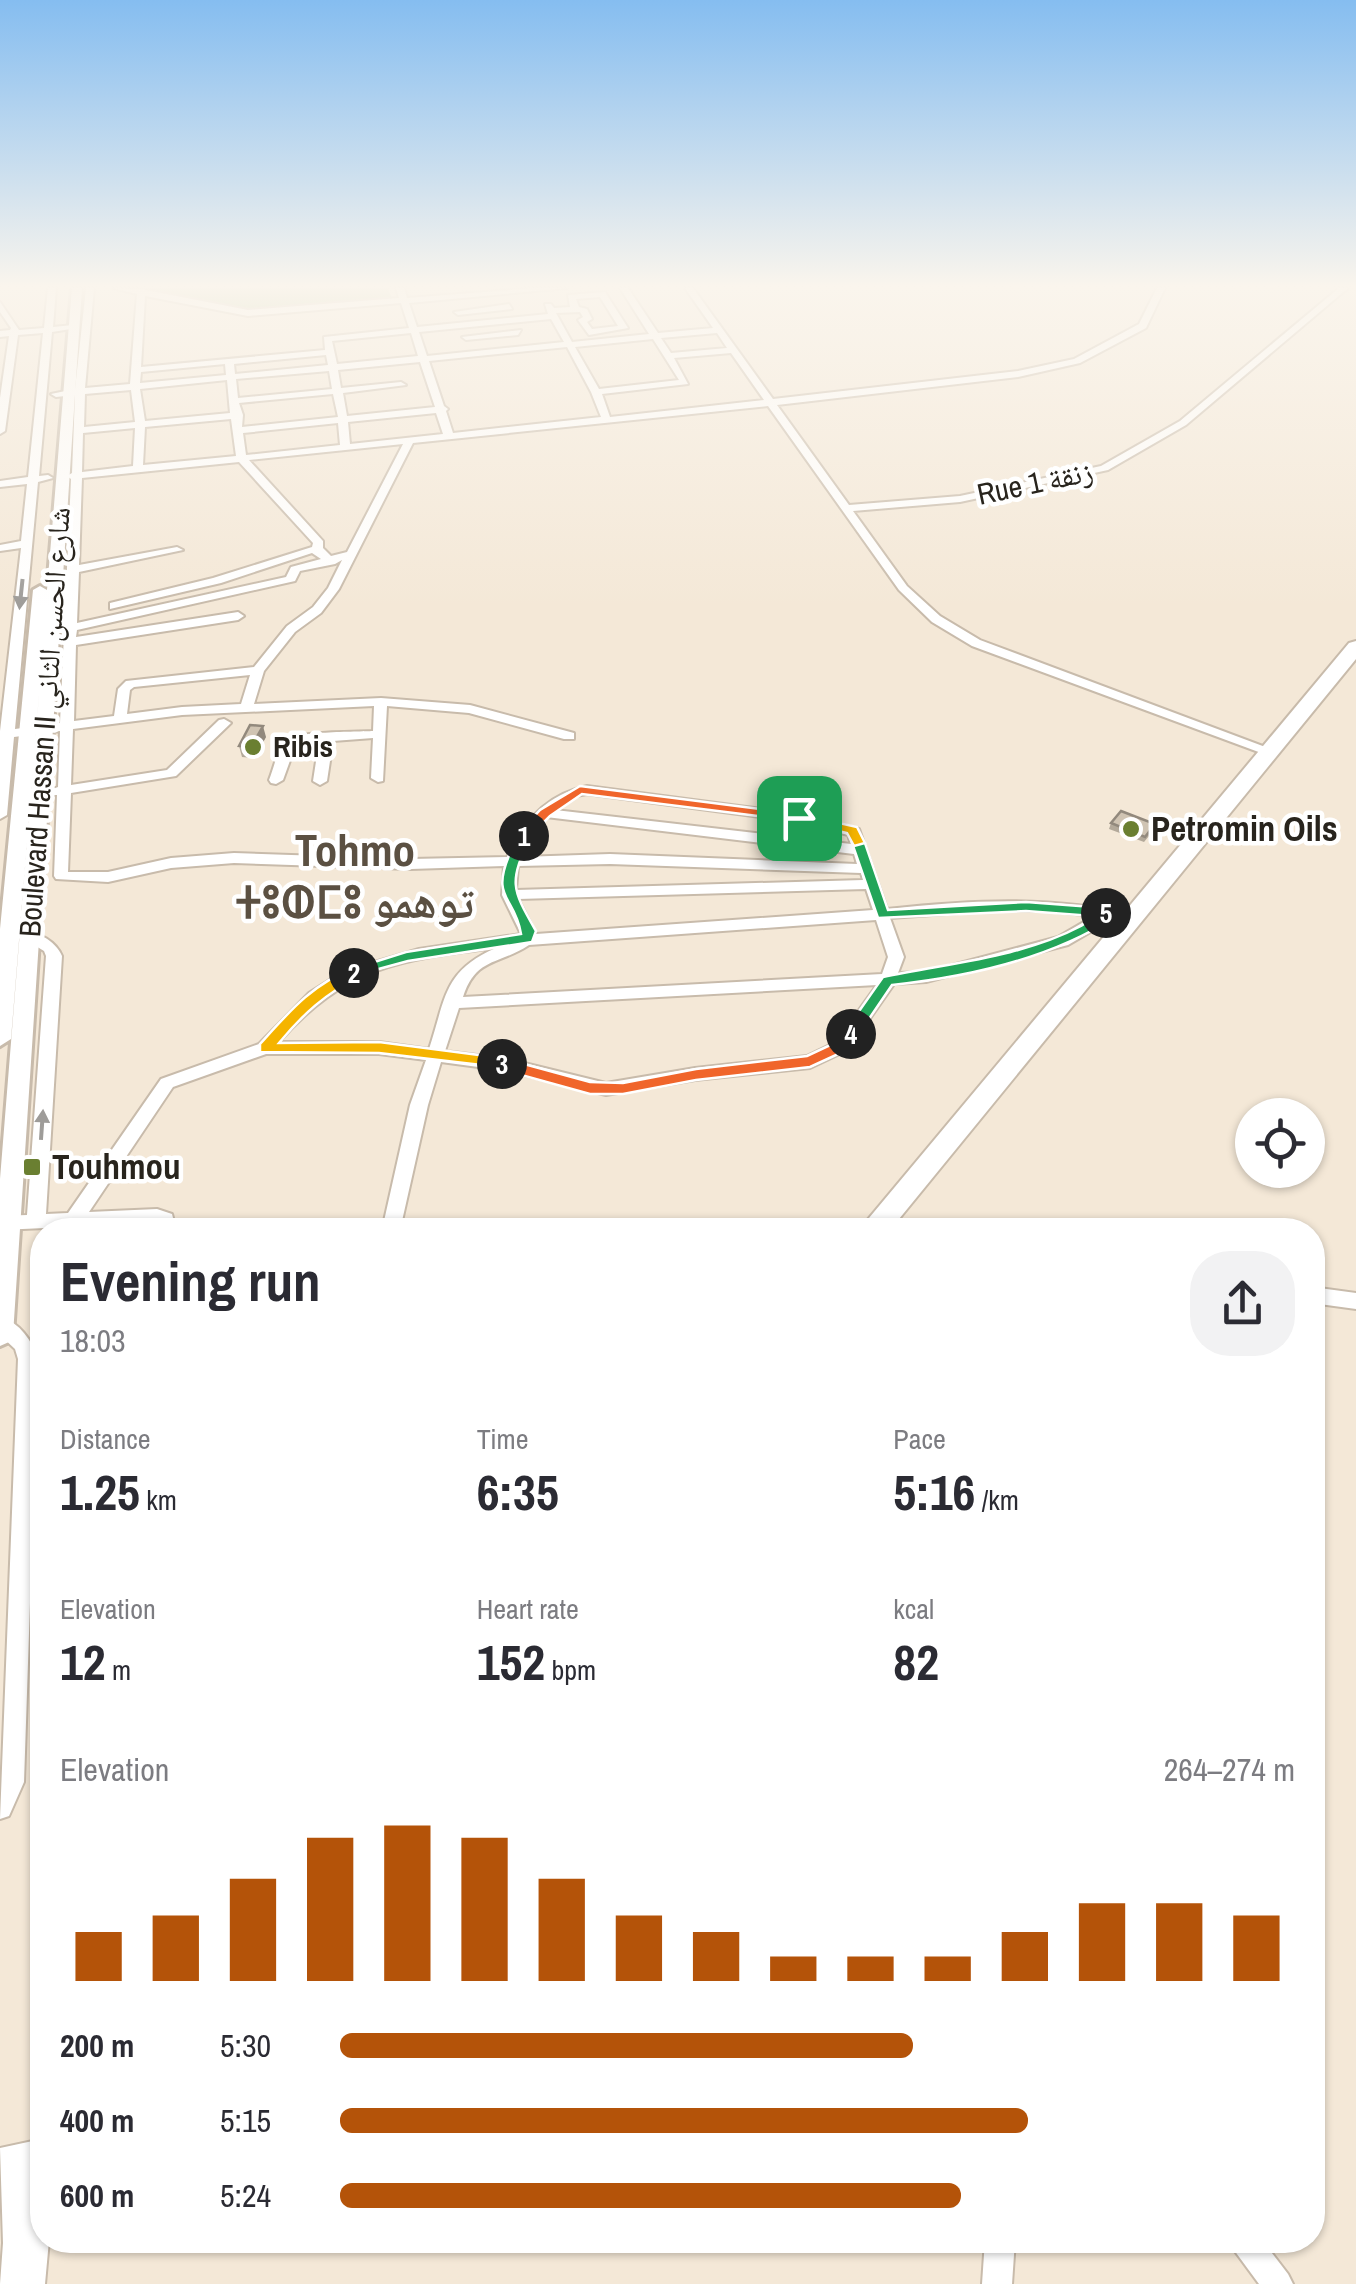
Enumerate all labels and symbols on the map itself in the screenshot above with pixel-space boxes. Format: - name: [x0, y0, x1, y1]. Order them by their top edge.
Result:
- street label: Rue 1 زنقة: [973, 450, 1096, 514]
- street label: Boulevard Hassan II شارع الحسن الثاني: [9, 506, 84, 939]
- one-way arrow: [13, 578, 29, 610]
- place label: Ribis: [273, 726, 333, 766]
- marker: Ribis: [242, 736, 264, 758]
- pin: [757, 776, 842, 861]
- place label: Petromin Oils: [1151, 805, 1338, 852]
- pin: 1: [499, 811, 549, 861]
- marker: Petromin Oils: [1120, 818, 1142, 840]
- district label: Tohmo ⵜⵓⵀⵎⵓ توهمو: [236, 819, 474, 932]
- pin: 5: [1081, 888, 1131, 938]
- pin: 2: [329, 948, 379, 998]
- pin: 4: [826, 1009, 876, 1059]
- pin: 3: [477, 1039, 527, 1089]
- one-way arrow: [35, 1109, 51, 1140]
- place label: Touhmou: [52, 1143, 181, 1190]
- marker: Touhmou: [21, 1156, 43, 1178]

